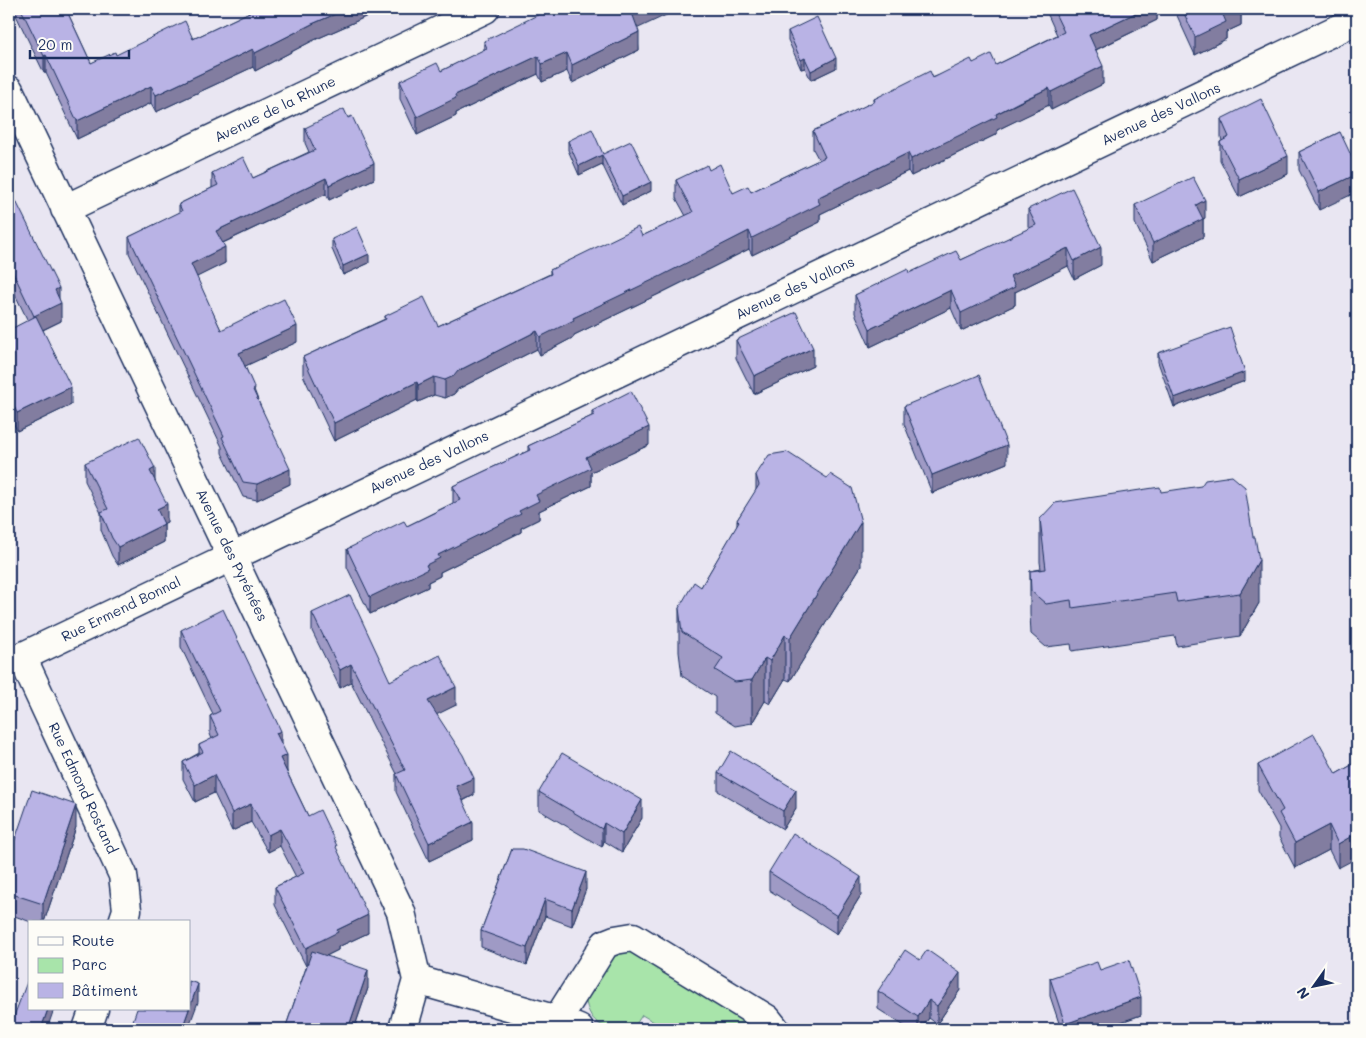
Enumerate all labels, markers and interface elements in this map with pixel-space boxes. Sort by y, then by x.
scale bar [30,28,129,60]
text: 20 m [38,34,72,54]
street label: Avenue de la Rhune [211,71,339,146]
street label: Avenue des Vallons [1098,78,1223,149]
street label: Avenue des Vallons [732,252,857,323]
street label: Avenue des Vallons [366,426,491,497]
street label: Avenue des Pyrénées [192,485,273,624]
street label: Rue Ermend Bonnal [58,571,184,646]
street label: Rue Edmond Rostand [45,719,122,857]
legend [28,920,190,1010]
text: Route [72,930,115,950]
text: Parc [72,954,107,974]
north arrow [1288,960,1338,1010]
text: Bâtiment [72,980,138,1000]
text: N [1292,984,1314,1003]

